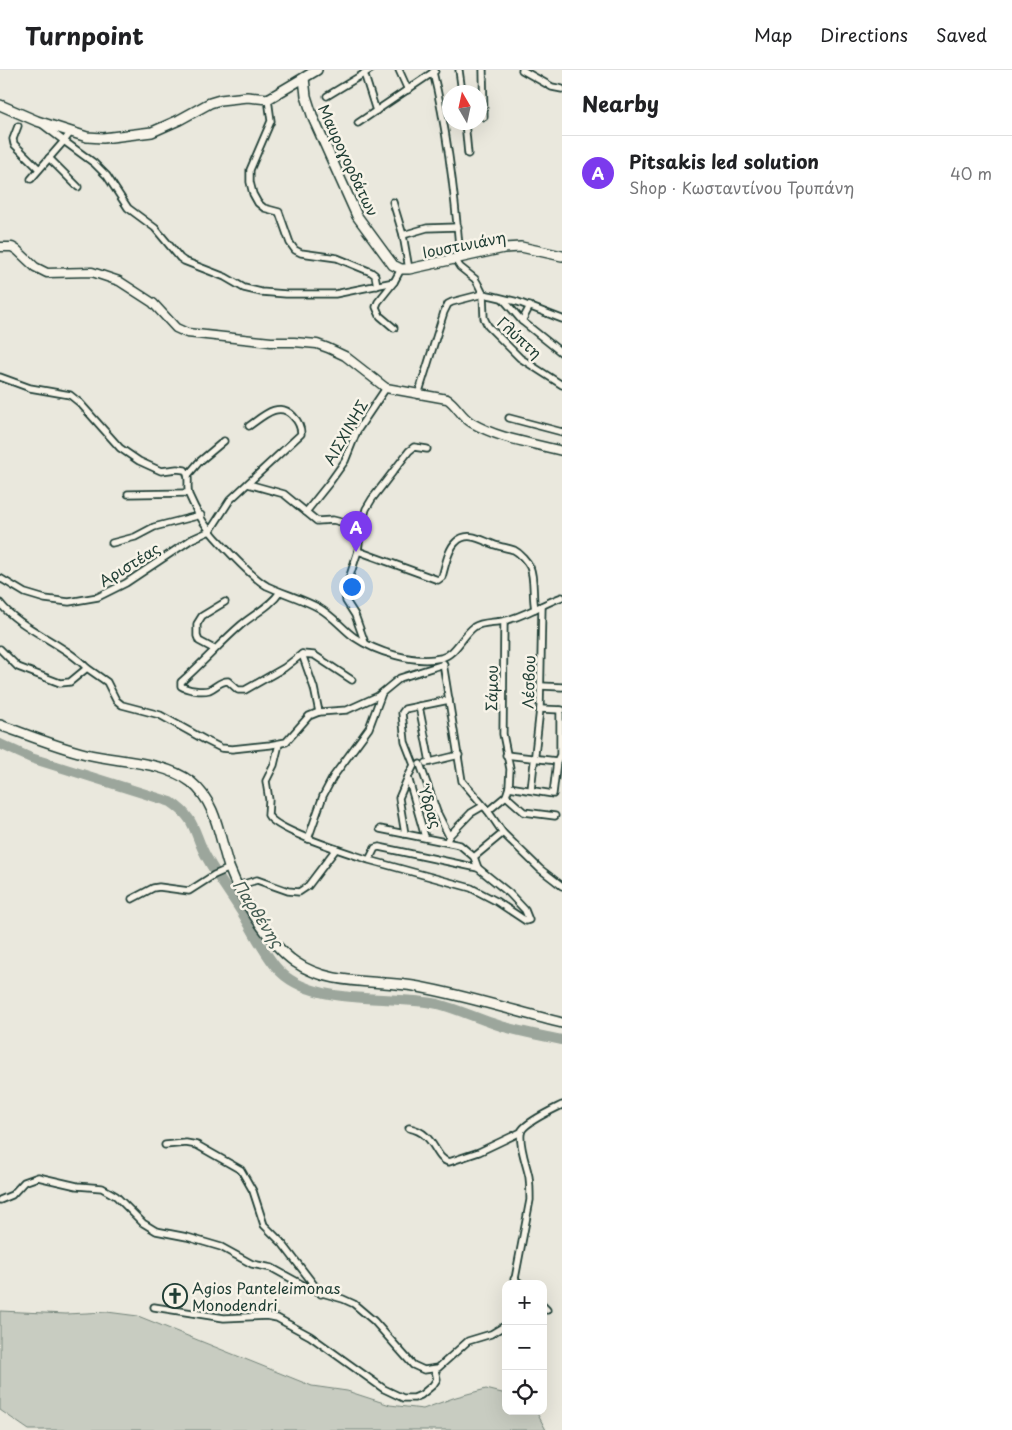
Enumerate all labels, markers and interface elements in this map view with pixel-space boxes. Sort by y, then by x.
text: Turnpoint [25,17,144,53]
text: Map [754,21,792,48]
text: Directions [820,21,908,48]
text: Saved [936,21,987,48]
north arrow [442,85,487,130]
text: Nearby [582,87,659,119]
street label: Μαυρογορδάτων [313,100,385,220]
text: Pitsakis led solution [629,147,819,175]
text: A [592,161,604,185]
text: 40 m [950,161,992,185]
text: Shop · Κωσταντίνου Τρυπάνη [629,175,854,199]
street label: Ιουστινιάνη [420,225,508,263]
street label: Γλύπτη [493,311,547,363]
street label: ΑΙΣΧΙΝΗΣ [317,395,373,469]
pin: A [340,511,372,552]
street label: Αριστέας [94,536,164,592]
your location [339,574,365,600]
street label: Λέσβου [516,655,540,709]
street label: Σάμου [479,665,503,711]
street label: Ύδρας [412,780,449,831]
water label: Παρθένης [228,874,291,953]
place label: Agios Panteleimonas Monodendri [192,1276,340,1316]
map controls [502,1280,547,1415]
button: + [502,1280,547,1325]
church icon: Agios Panteleimonas Monodendri [162,1283,188,1309]
button: − [502,1325,547,1370]
button: locate [502,1370,547,1415]

